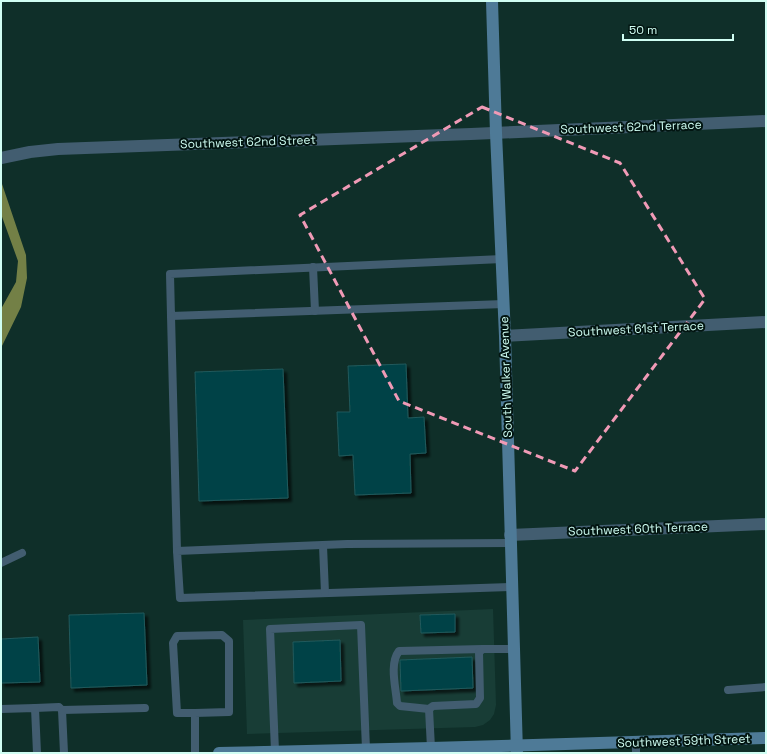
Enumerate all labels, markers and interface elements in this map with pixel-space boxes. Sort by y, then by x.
scale bar [623,16,733,42]
text: 50 m [629,22,657,38]
street label: Southwest 62nd Terrace [560,117,702,137]
street label: Southwest 62nd Street [180,132,316,152]
street label: South Walker Avenue [496,316,516,438]
street label: Southwest 61st Terrace [568,317,704,341]
street label: Southwest 60th Terrace [568,519,708,539]
street label: Southwest 59th Street [617,731,751,751]

